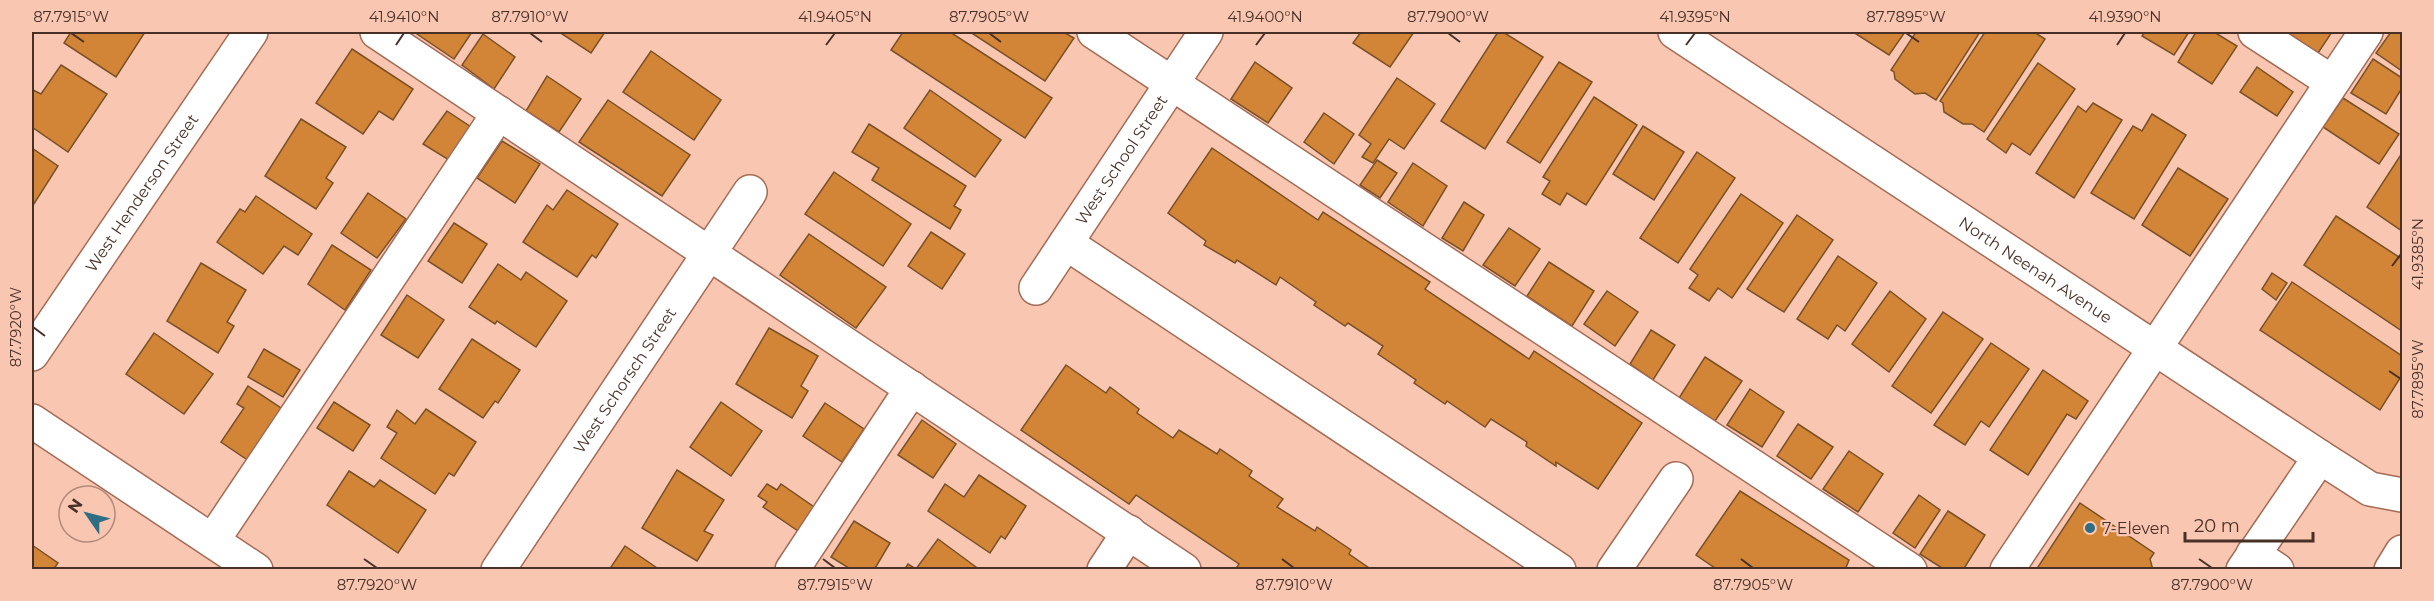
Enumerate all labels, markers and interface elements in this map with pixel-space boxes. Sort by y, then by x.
text: 87.7915°W [33,7,109,26]
text: 41.9410°N [369,7,439,26]
text: 87.7910°W [491,7,569,26]
text: 41.9405°N [798,7,872,26]
text: 87.7905°W [949,7,1029,26]
text: 41.9400°N [1227,7,1303,26]
text: 87.7900°W [1407,7,1489,26]
text: 41.9395°N [1659,7,1731,26]
text: 87.7895°W [1866,7,1946,26]
text: 41.9390°N [2088,7,2162,26]
street label: West School Street [1072,91,1172,228]
street label: West Henderson Street [82,110,203,276]
street label: North Neenah Avenue [1955,213,2116,327]
text: 41.9385°N [2408,218,2427,290]
text: 87.7920°W [6,286,25,367]
street label: West Schorsch Street [569,304,681,457]
text: 87.7895°W [2408,339,2427,419]
north arrow [57,484,117,544]
text: N [64,495,87,516]
scale bar [2185,505,2312,543]
text: 20 m [2194,515,2240,537]
place label: 7-Eleven [2102,519,2170,538]
marker: 7-Eleven [2083,521,2097,535]
text: 87.7920°W [337,575,418,594]
text: 87.7915°W [797,575,873,594]
text: 87.7910°W [1255,575,1333,594]
text: 87.7905°W [1713,575,1793,594]
text: 87.7900°W [2171,575,2253,594]

